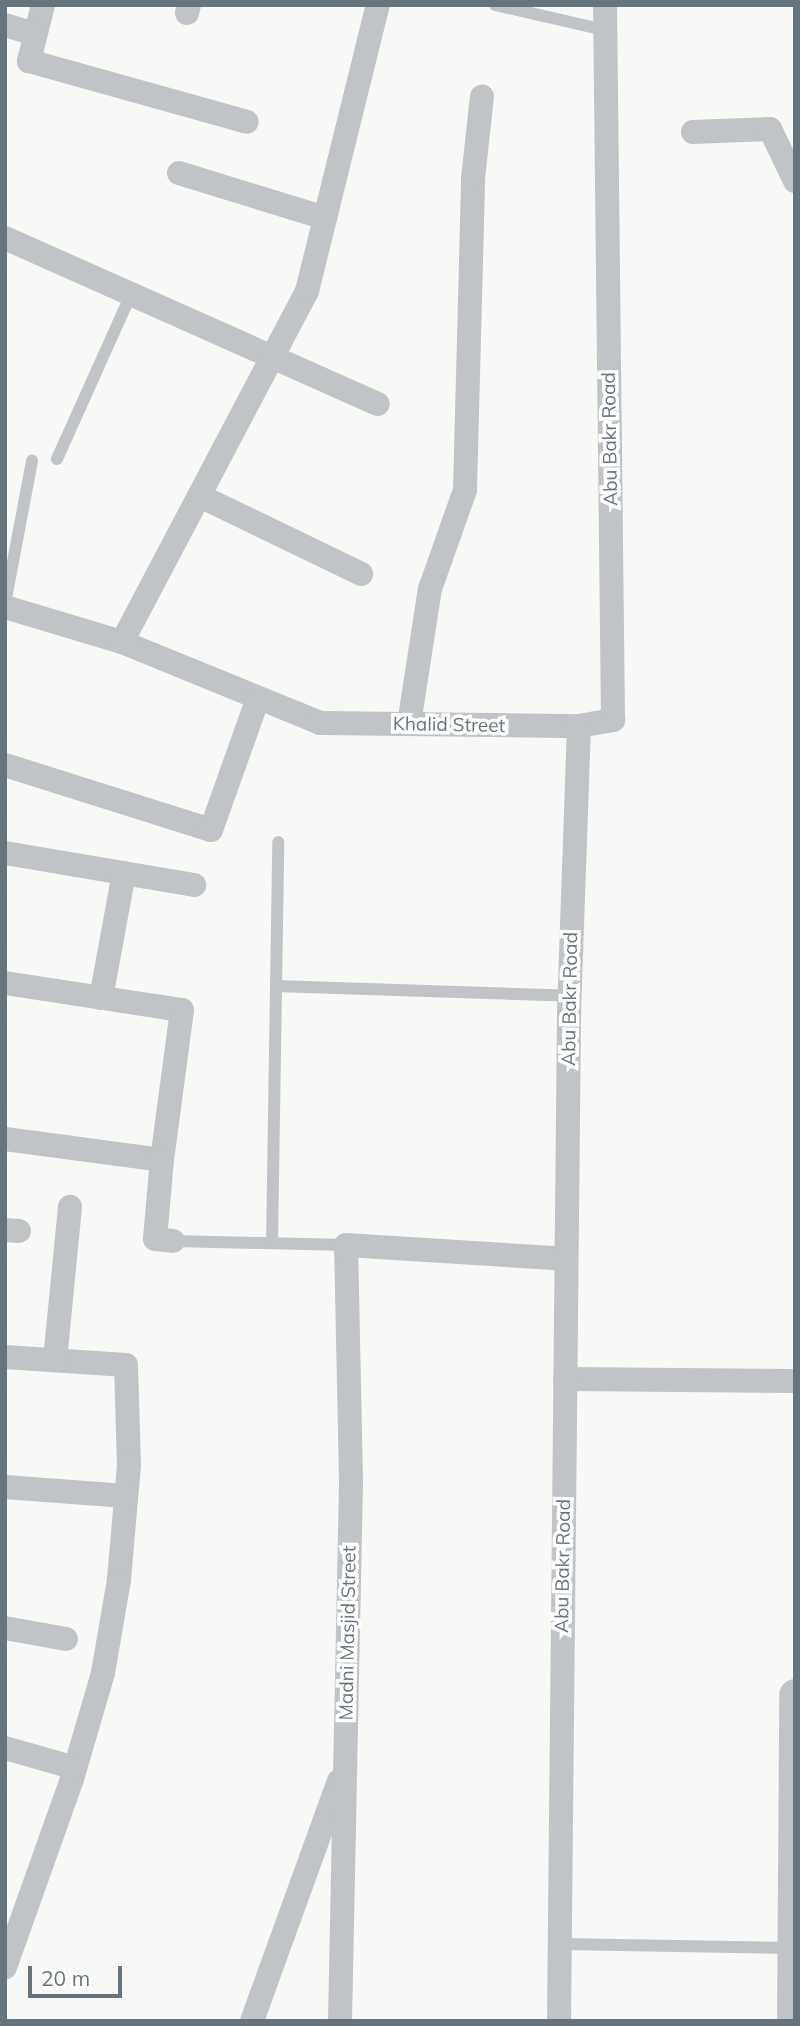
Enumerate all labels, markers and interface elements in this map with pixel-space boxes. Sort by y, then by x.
street label: Abu Bakr Road [597,372,623,506]
street label: Khalid Street [393,713,505,737]
street label: Abu Bakr Road [557,932,583,1066]
street label: Abu Bakr Road [550,1499,576,1633]
street label: Madni Masjid Street [335,1545,361,1721]
scale bar [32,1952,126,1996]
text: 20 m [41,1965,90,1991]

